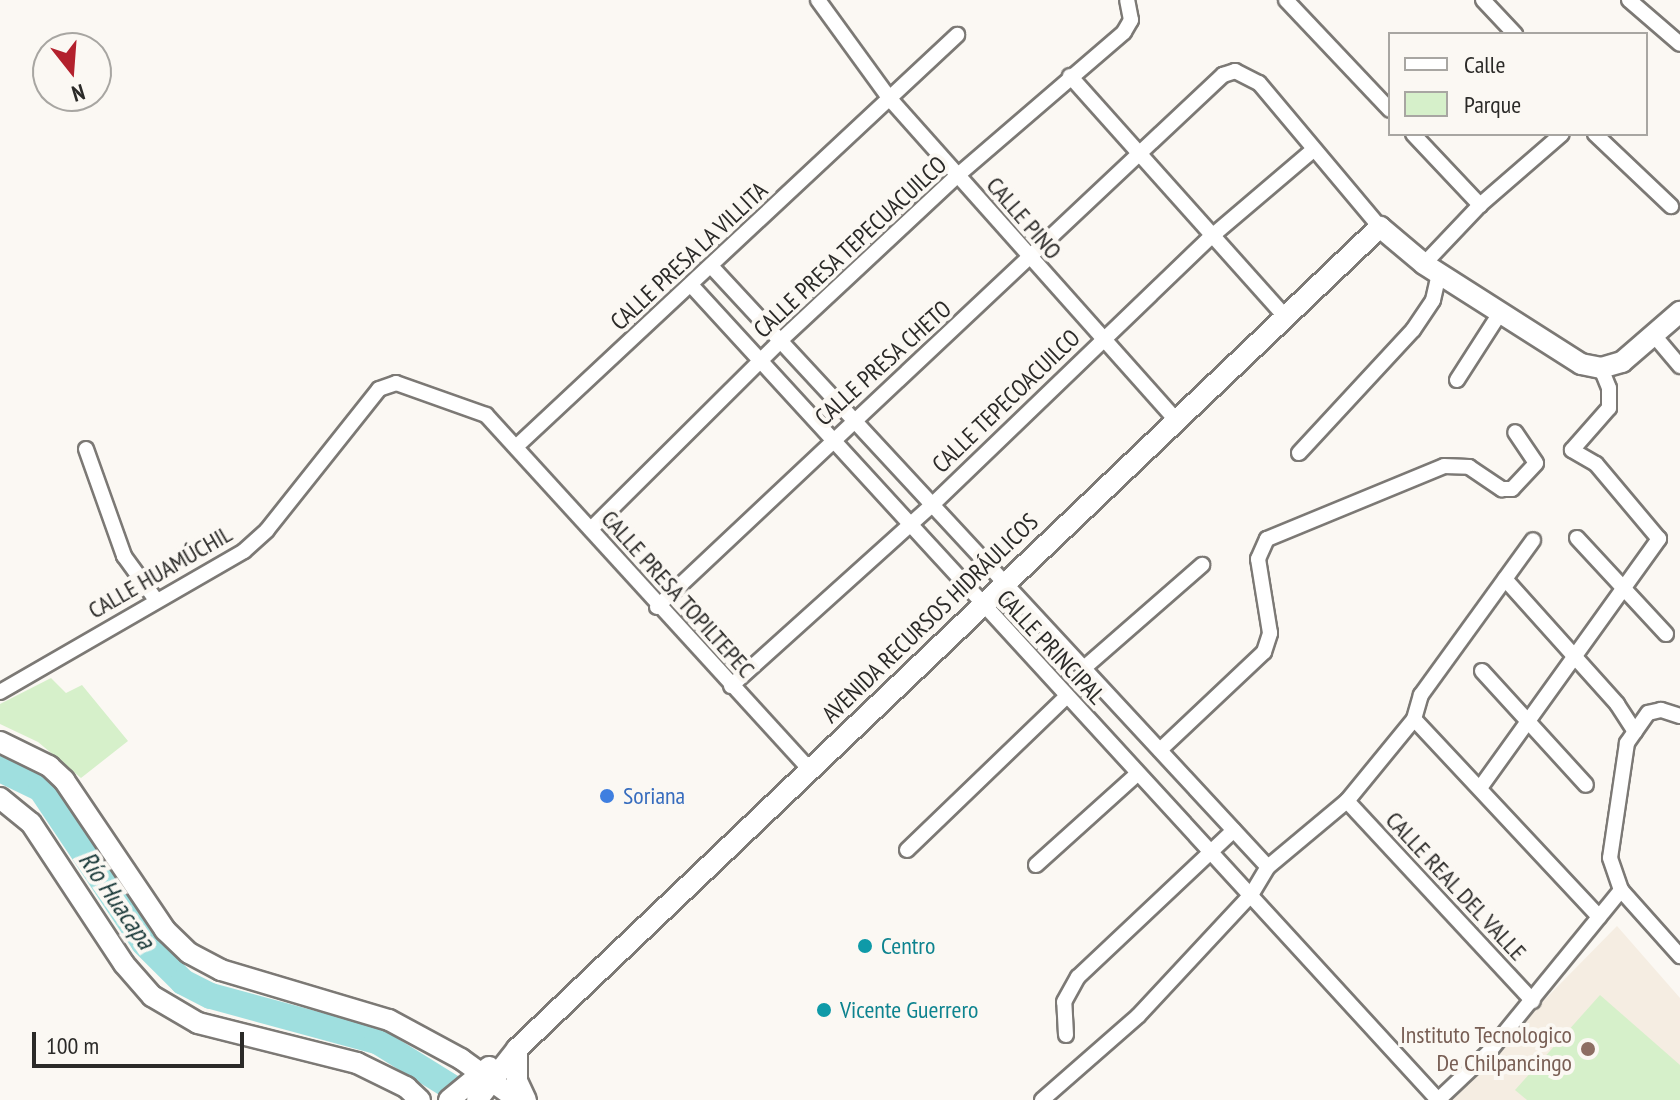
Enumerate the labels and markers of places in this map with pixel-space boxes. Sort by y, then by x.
place label: Soriana [623,782,685,810]
marker: Soriana [598,787,616,805]
place label: Centro [881,932,935,960]
marker: Centro [856,937,874,955]
place label: Vicente Guerrero [840,996,978,1024]
marker: Vicente Guerrero [815,1001,833,1019]
place label: Instituto Tecnologico De Chilpancingo [1400,1021,1572,1077]
marker: Instituto Tecnologico De Chilpancingo [1579,1040,1597,1058]

